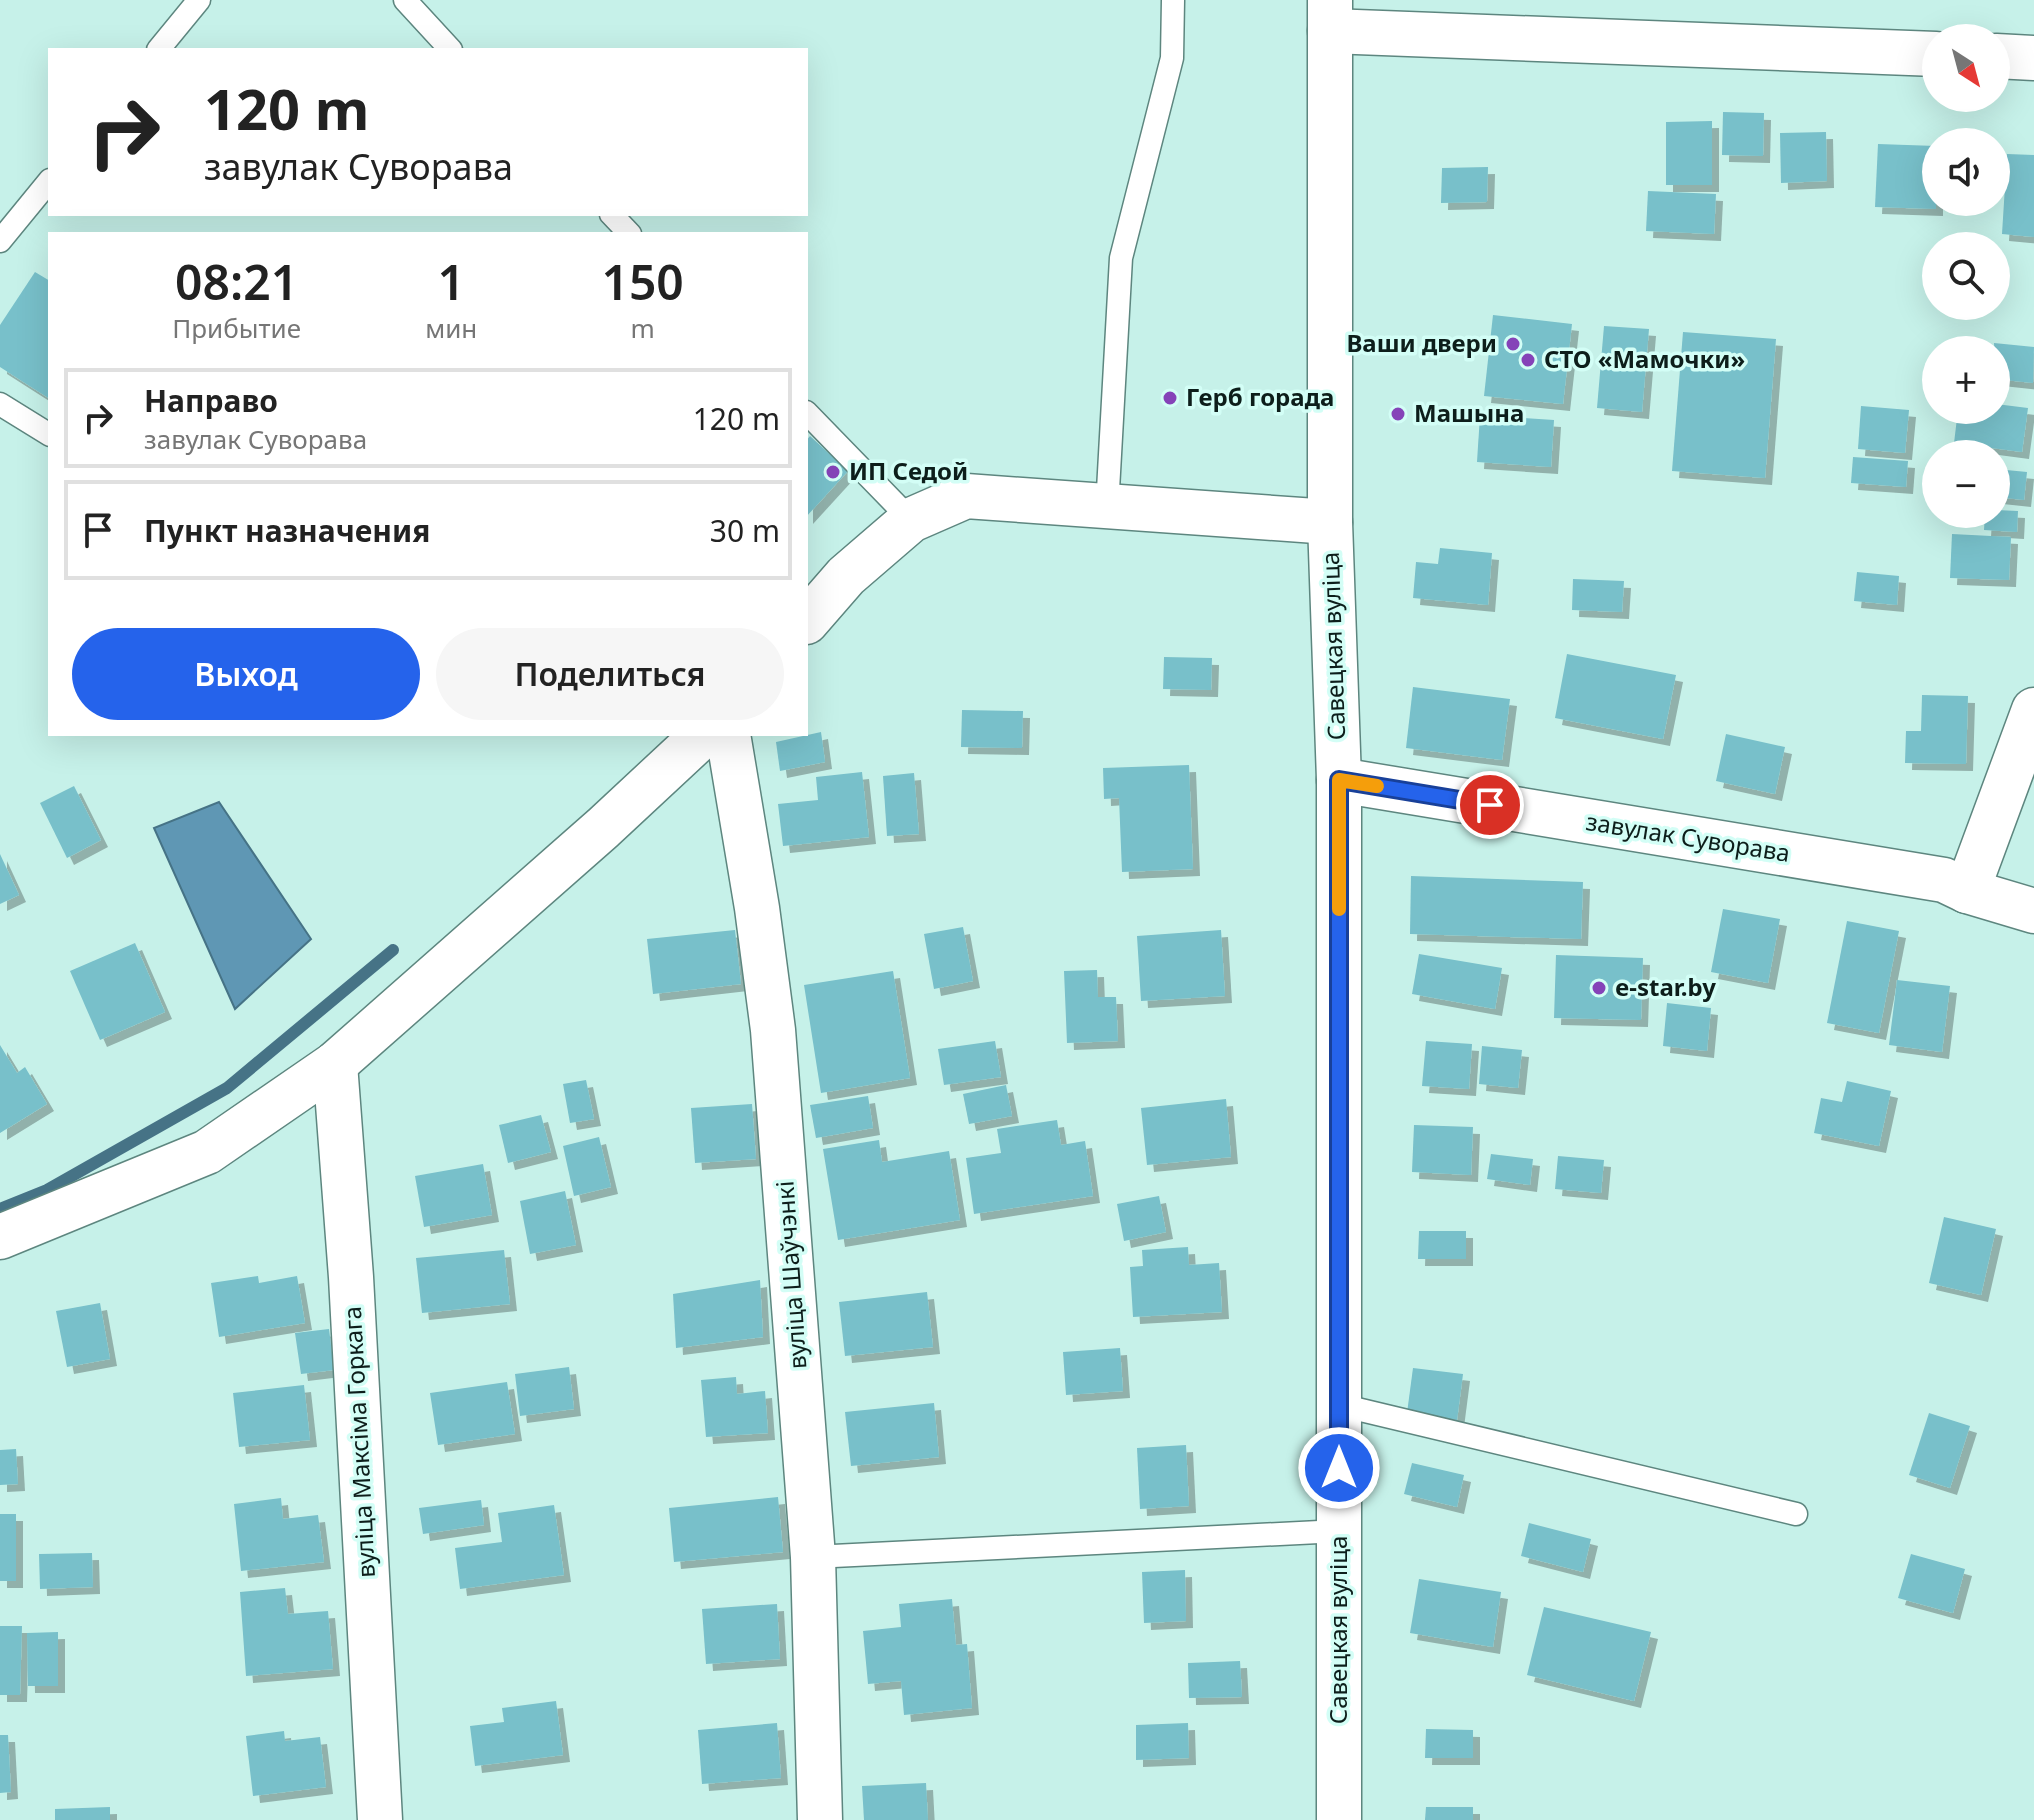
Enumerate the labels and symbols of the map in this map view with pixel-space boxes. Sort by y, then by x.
north arrow [1922,24,2010,112]
place label: Ваши двери [1346,326,1497,359]
marker: Ваши двери [1504,335,1522,353]
place label: СТО «Мамочки» [1544,342,1745,375]
marker: СТО «Мамочки» [1519,351,1537,369]
place label: Герб горада [1186,380,1334,413]
marker: Герб горада [1161,389,1179,407]
place label: Машына [1414,396,1524,429]
marker: Машына [1389,405,1407,423]
place label: ИП Седой [849,454,968,487]
marker: ИП Седой [824,463,842,481]
street label: Савецкая вуліца [1313,551,1352,741]
pin [1456,771,1524,839]
street label: завулак Суворава [1584,804,1793,869]
place label: e-star.by [1615,970,1716,1003]
marker: e-star.by [1590,979,1608,997]
street label: вуліца Шаўчэнкі [767,1180,814,1370]
street label: вуліца Максіма Горкага [335,1305,382,1579]
position arrow [1297,1426,1381,1510]
street label: Савецкая вуліца [1321,1536,1354,1724]

